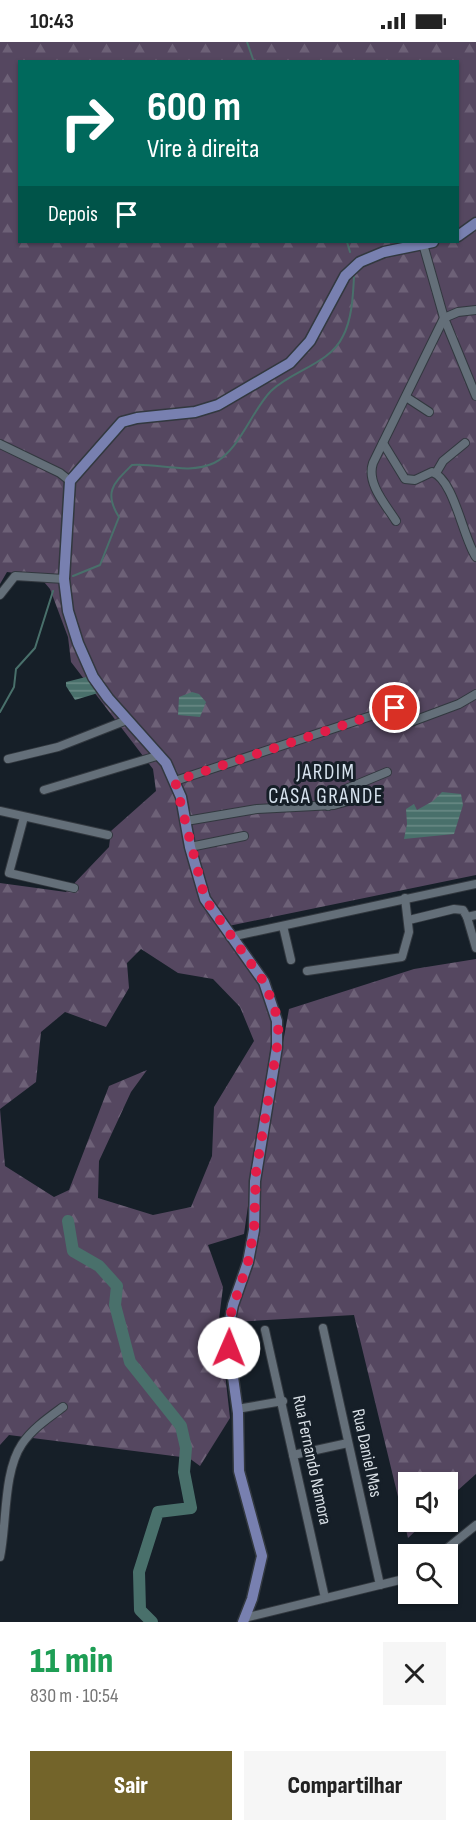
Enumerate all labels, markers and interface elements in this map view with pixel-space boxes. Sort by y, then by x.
text: 10:43 [30,8,74,35]
text: 600 m [147,82,241,133]
icon: right [48,84,126,162]
text: Vire à direita [147,133,259,165]
icon: arrive [110,198,143,231]
text: Depois [48,201,98,228]
pin [369,682,420,733]
icon: arrive [378,691,411,724]
district label: JARDIM CASA GRANDE [268,760,384,809]
position arrow [197,1316,261,1380]
street label: Rua Fernando Namora [288,1393,336,1527]
street label: Rua Daniel Mas [347,1407,387,1499]
map controls [398,1472,458,1604]
button: sound [398,1472,458,1532]
button: search [398,1544,458,1604]
text: 11 min [30,1640,113,1683]
button: close [383,1642,446,1705]
text: 830 m · 10:54 [30,1684,118,1708]
button: Sair [30,1751,232,1820]
button: Compartilhar [244,1751,446,1820]

